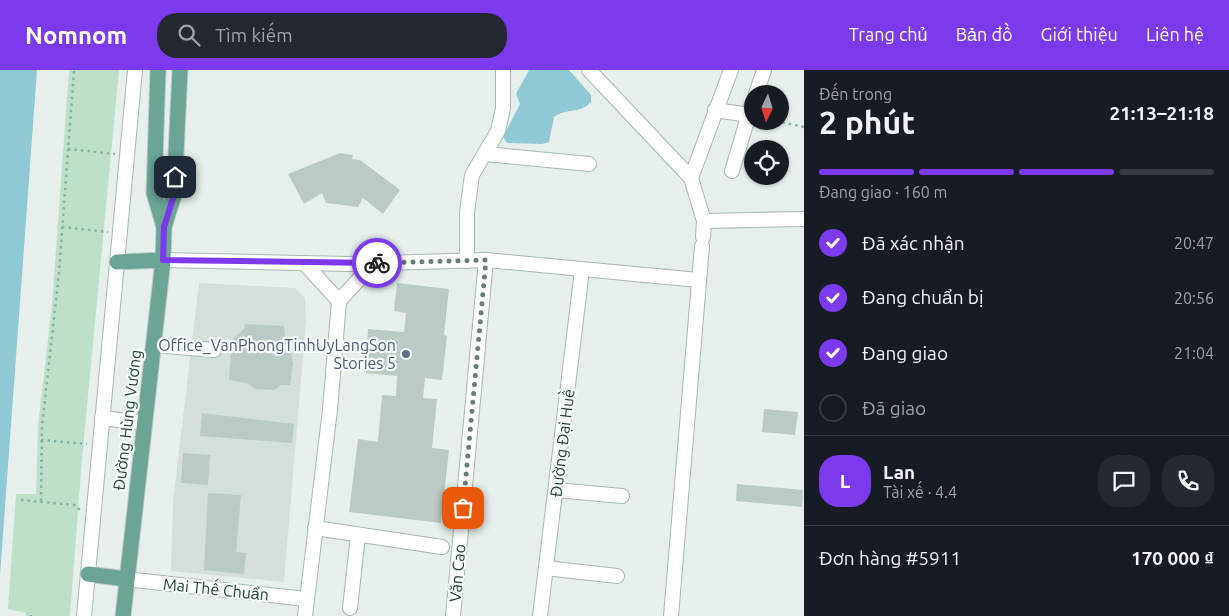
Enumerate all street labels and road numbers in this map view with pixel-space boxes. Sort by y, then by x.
street label: Đường Hùng Vương [109,349,145,491]
street label: Đường Đại Huề [544,388,578,498]
street label: Văn Cao [445,543,469,603]
street label: Mai Thế Chuẩn [162,572,270,604]

